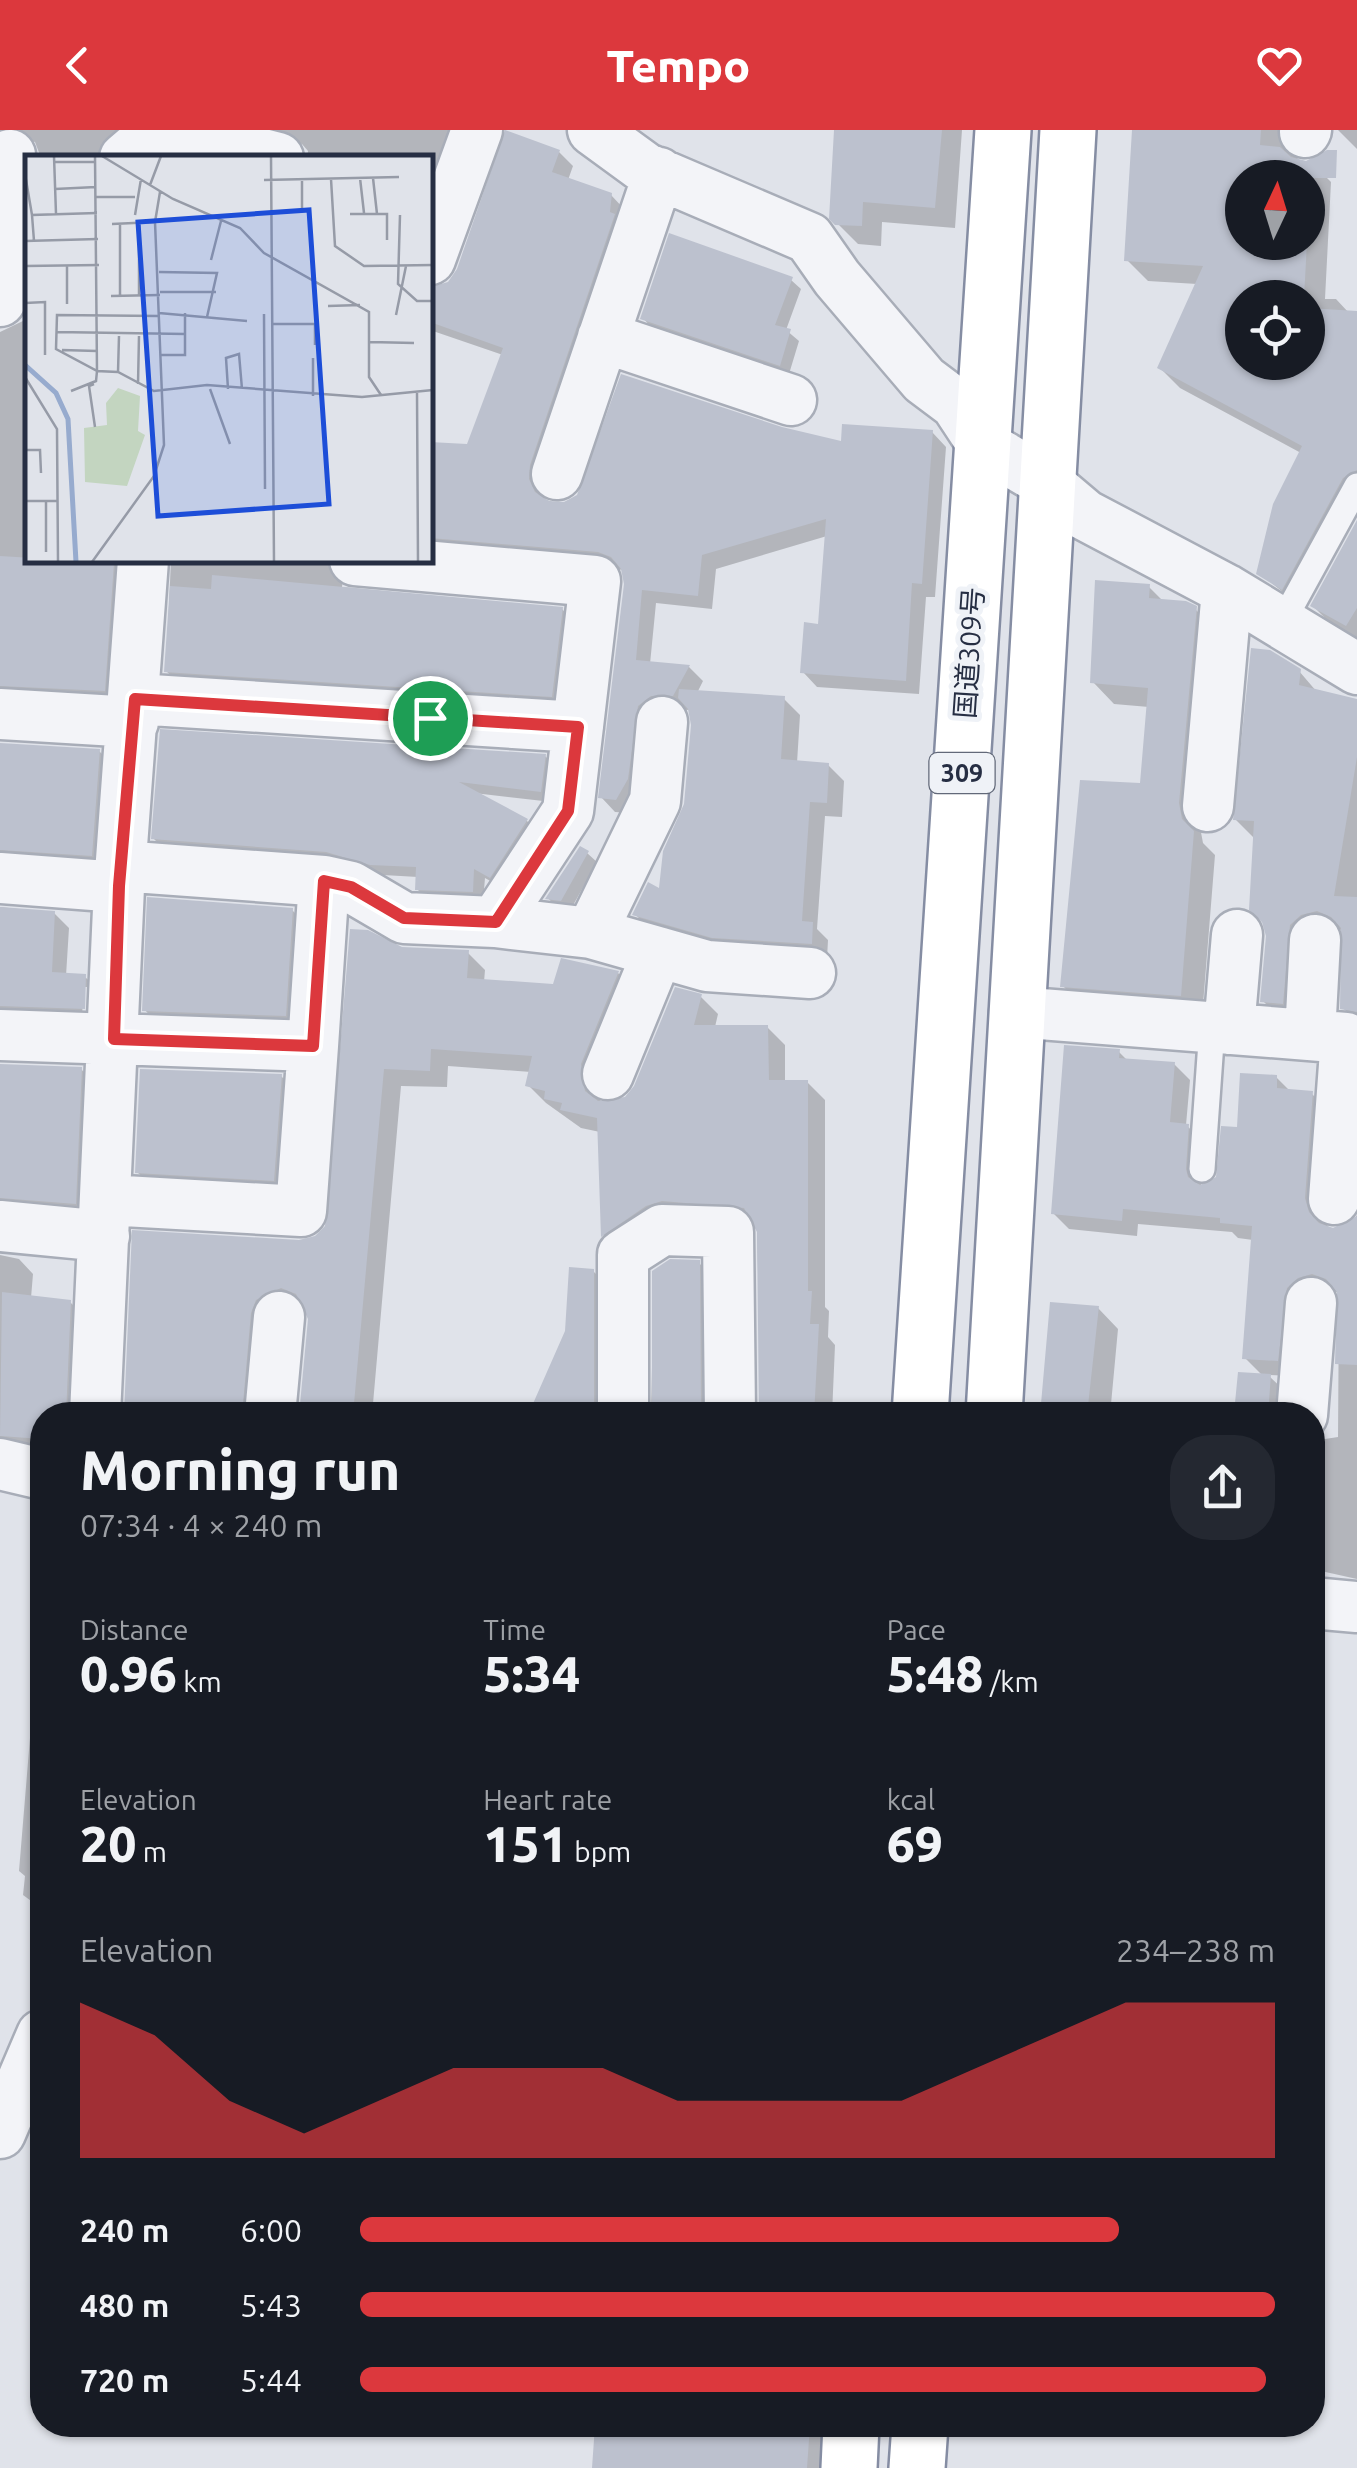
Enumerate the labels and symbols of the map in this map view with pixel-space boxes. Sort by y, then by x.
inset map [25,155,432,562]
north arrow [1225,160,1325,260]
street label: 国道309号 [948,586,989,720]
pin [388,676,473,761]
road number: 309 [930,753,994,793]

